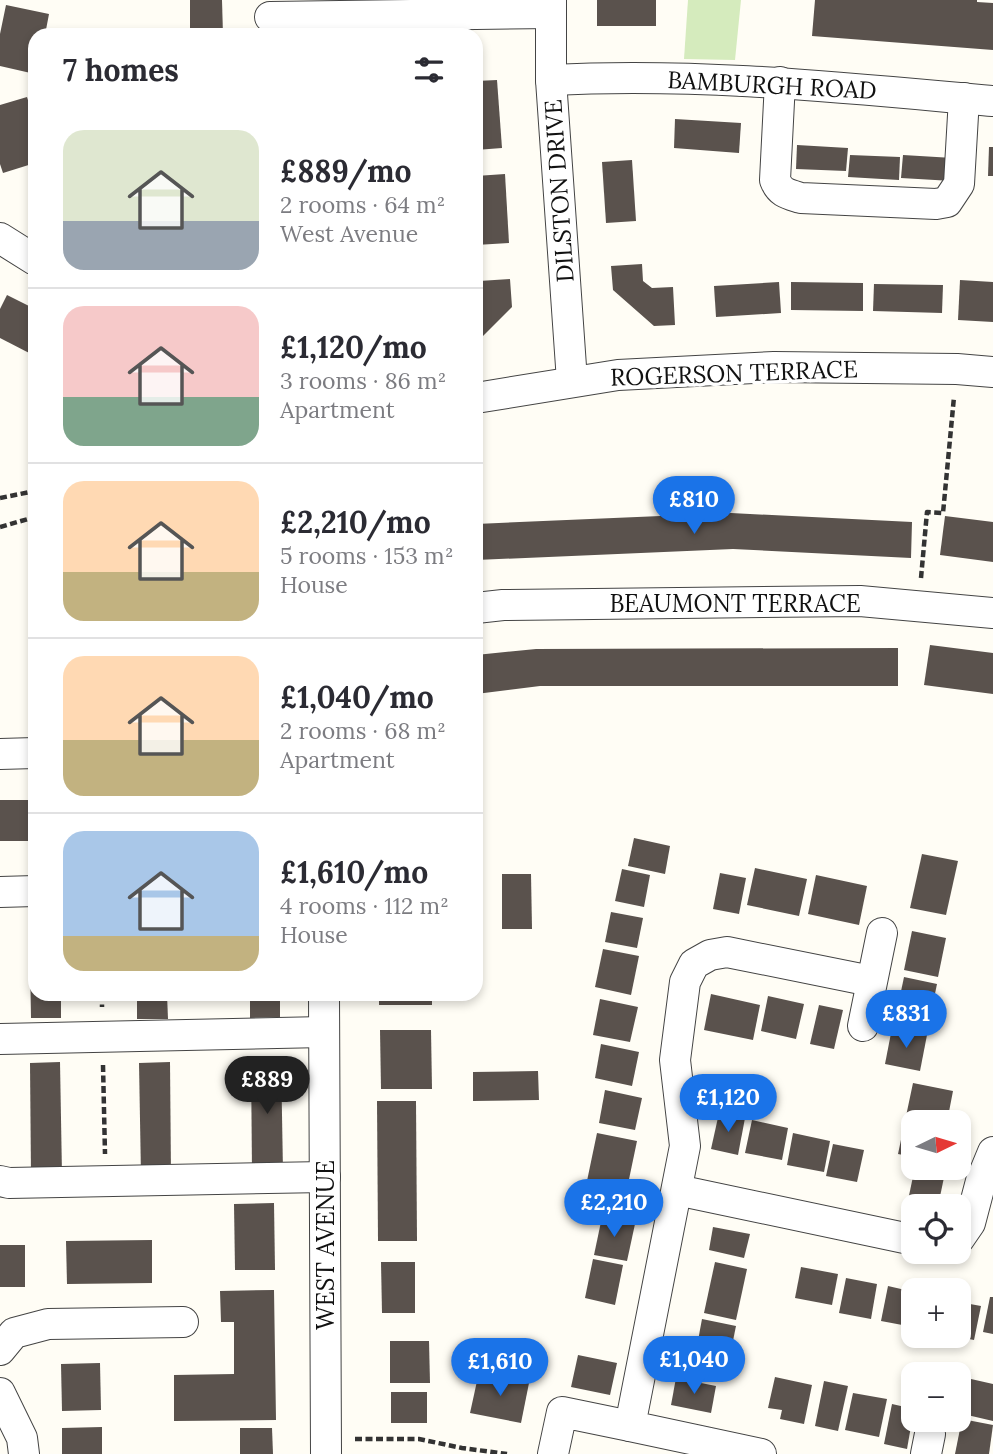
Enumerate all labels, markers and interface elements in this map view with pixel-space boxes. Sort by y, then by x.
text: 7 homes [63,51,179,89]
icon: filters [410,51,448,89]
street label: BAMBURGH ROAD [667,64,877,106]
street label: DILSTON DRIVE [537,98,581,284]
text: £889/mo [280,152,412,190]
icon: home [119,158,203,242]
text: 2 rooms · 64 m² [280,190,445,219]
text: West Avenue [280,219,418,248]
text: £1,120/mo [280,328,427,366]
icon: home [119,334,203,418]
street label: ROGERSON TERRACE [610,353,858,393]
text: 3 rooms · 86 m² [280,366,446,395]
text: Apartment [280,395,395,424]
pin: £810 [653,476,735,536]
text: £810 [669,484,719,513]
text: £2,210/mo [280,503,431,541]
icon: home [119,509,203,593]
text: 5 rooms · 153 m² [280,541,454,570]
text: House [280,570,348,599]
street label: BEAUMONT TERRACE [609,588,861,619]
text: £1,040/mo [280,678,434,716]
icon: home [119,684,203,768]
text: 2 rooms · 68 m² [280,716,446,745]
text: Apartment [280,745,395,774]
text: £1,610/mo [280,853,428,891]
icon: home [119,859,203,943]
text: 4 rooms · 112 m² [280,891,449,920]
text: House [280,920,348,949]
pin: £831 [865,990,947,1050]
text: £831 [882,998,930,1027]
pin: £889 [226,1056,308,1116]
text: £889 [241,1064,293,1093]
pin: £1,120 [671,1074,785,1134]
text: £1,120 [696,1082,760,1111]
north arrow [901,1110,971,1180]
map controls [901,1110,971,1432]
street label: WEST AVENUE [310,1160,341,1330]
pin: £2,210 [557,1180,671,1239]
text: £2,210 [580,1187,648,1216]
button: locate [901,1194,971,1264]
button: + [901,1278,971,1348]
pin: £1,040 [637,1336,751,1396]
pin: £1,610 [443,1338,557,1398]
text: £1,040 [659,1344,729,1373]
text: £1,610 [467,1346,533,1375]
button: − [901,1362,971,1432]

